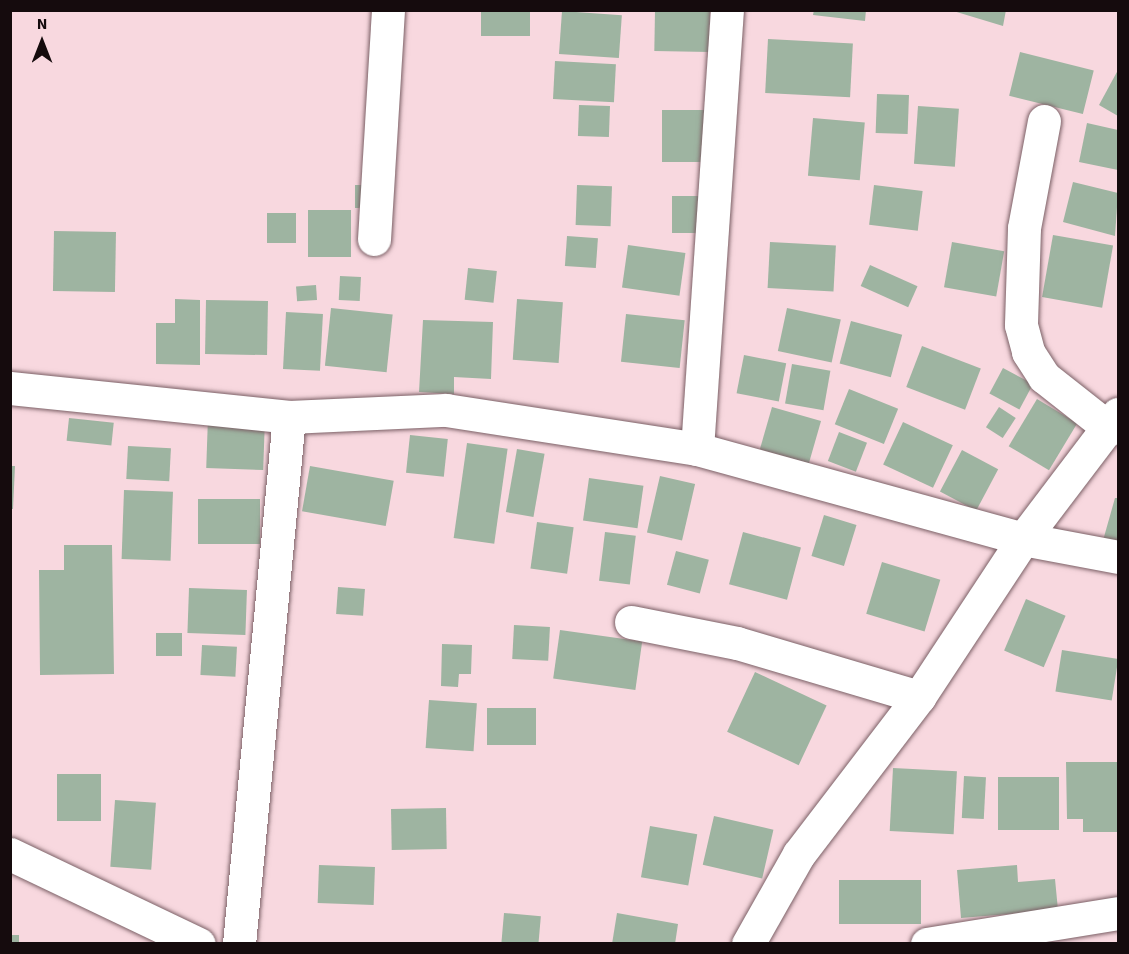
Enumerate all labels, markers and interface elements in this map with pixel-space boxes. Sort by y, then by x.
north arrow [12,12,72,72]
text: N [37,13,47,35]

